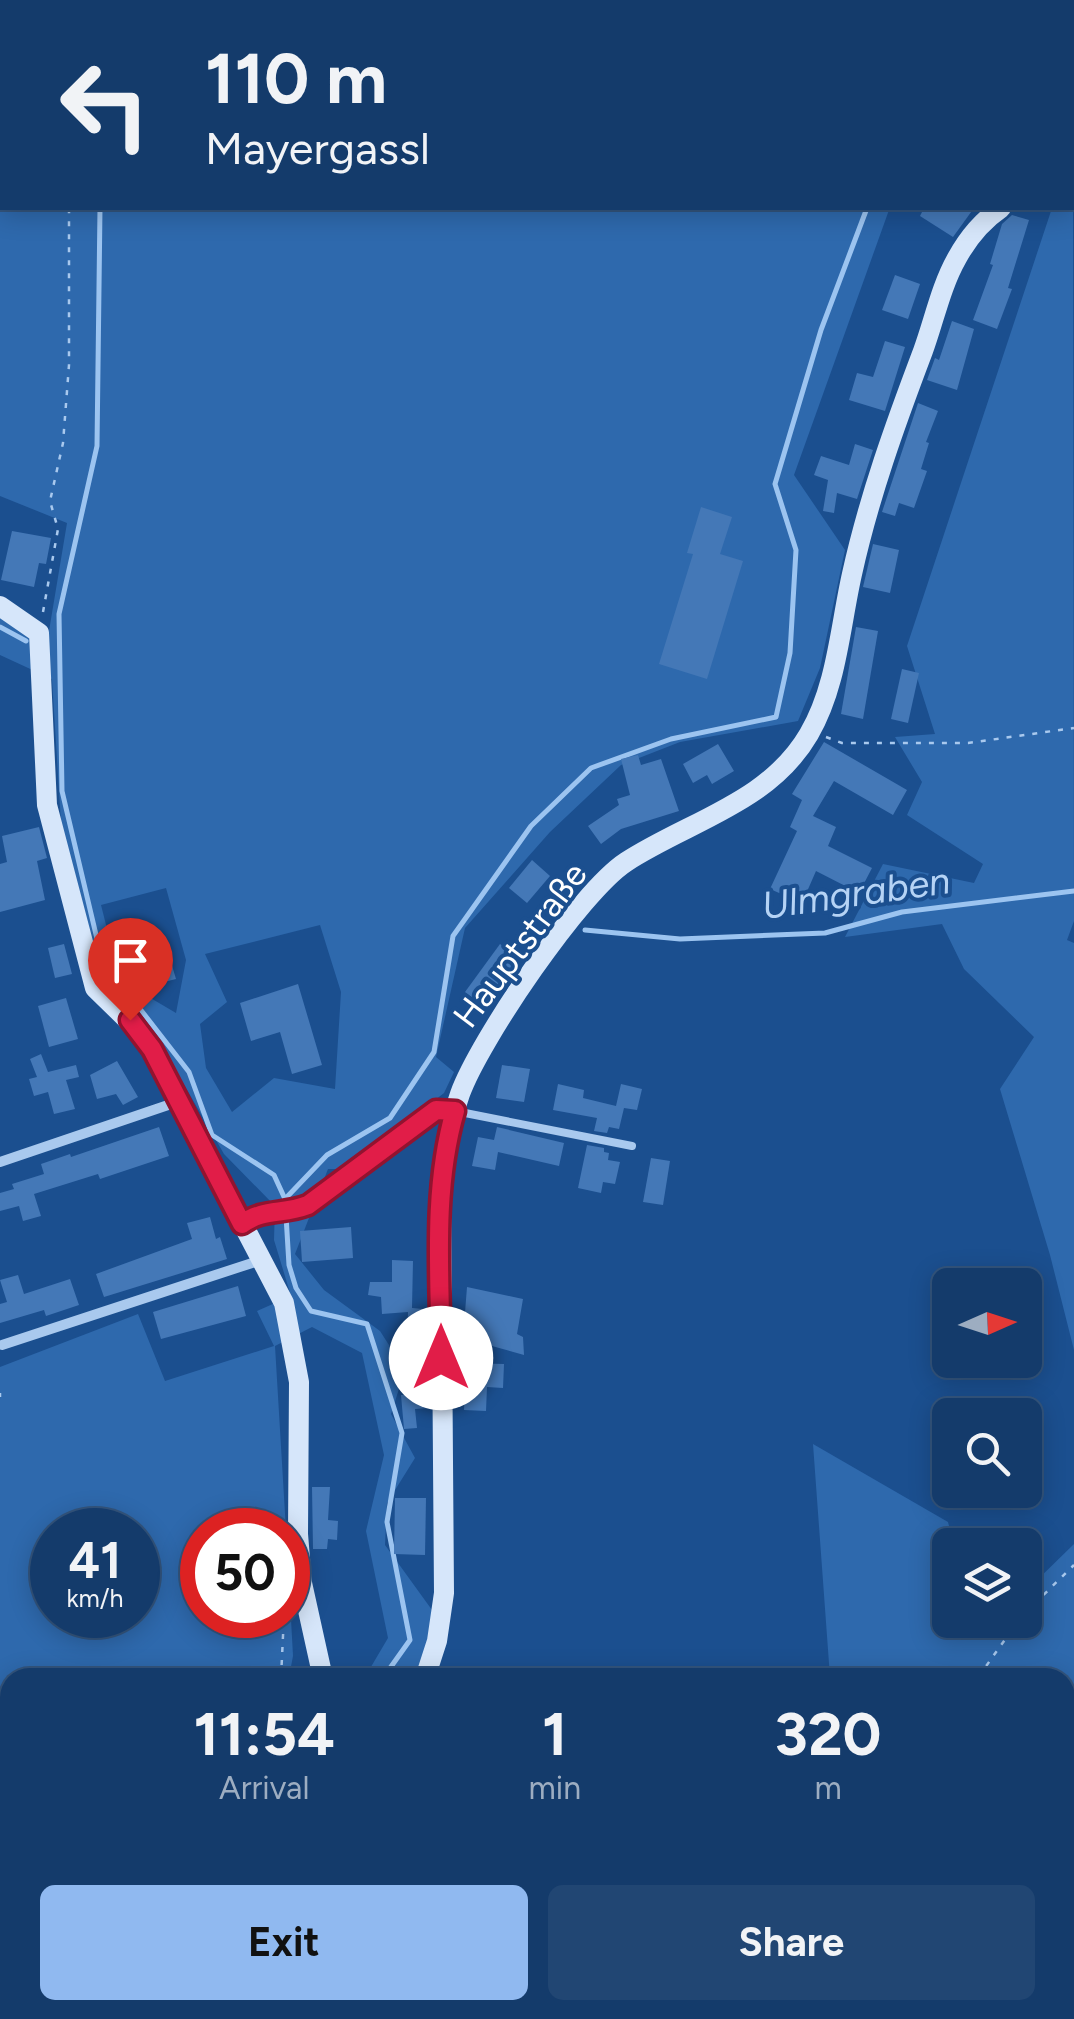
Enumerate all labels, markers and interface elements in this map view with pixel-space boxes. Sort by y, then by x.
text: 110 m [205,36,387,121]
icon: left [40,40,170,170]
text: Mayergassl [205,121,430,175]
street label: Hauptstraße [444,854,596,1036]
water label: Ulmgraben [759,857,953,929]
pin [88,918,173,1021]
icon: arrive [103,933,158,988]
north arrow [932,1268,1042,1378]
map controls [932,1268,1042,1638]
position arrow [389,1306,493,1410]
button: search [932,1398,1042,1508]
speed limit sign: 50 [180,1508,310,1638]
button: layers [932,1528,1042,1638]
text: 41 [69,1530,121,1591]
text: km/h [66,1583,124,1613]
text: 11:54 [193,1698,335,1770]
text: 1 [542,1698,567,1770]
text: 320 [775,1698,882,1770]
text: Arrival [219,1769,309,1807]
text: min [529,1769,581,1807]
text: m [814,1769,842,1807]
button: Exit [40,1885,528,2000]
button: Share [548,1885,1035,2000]

